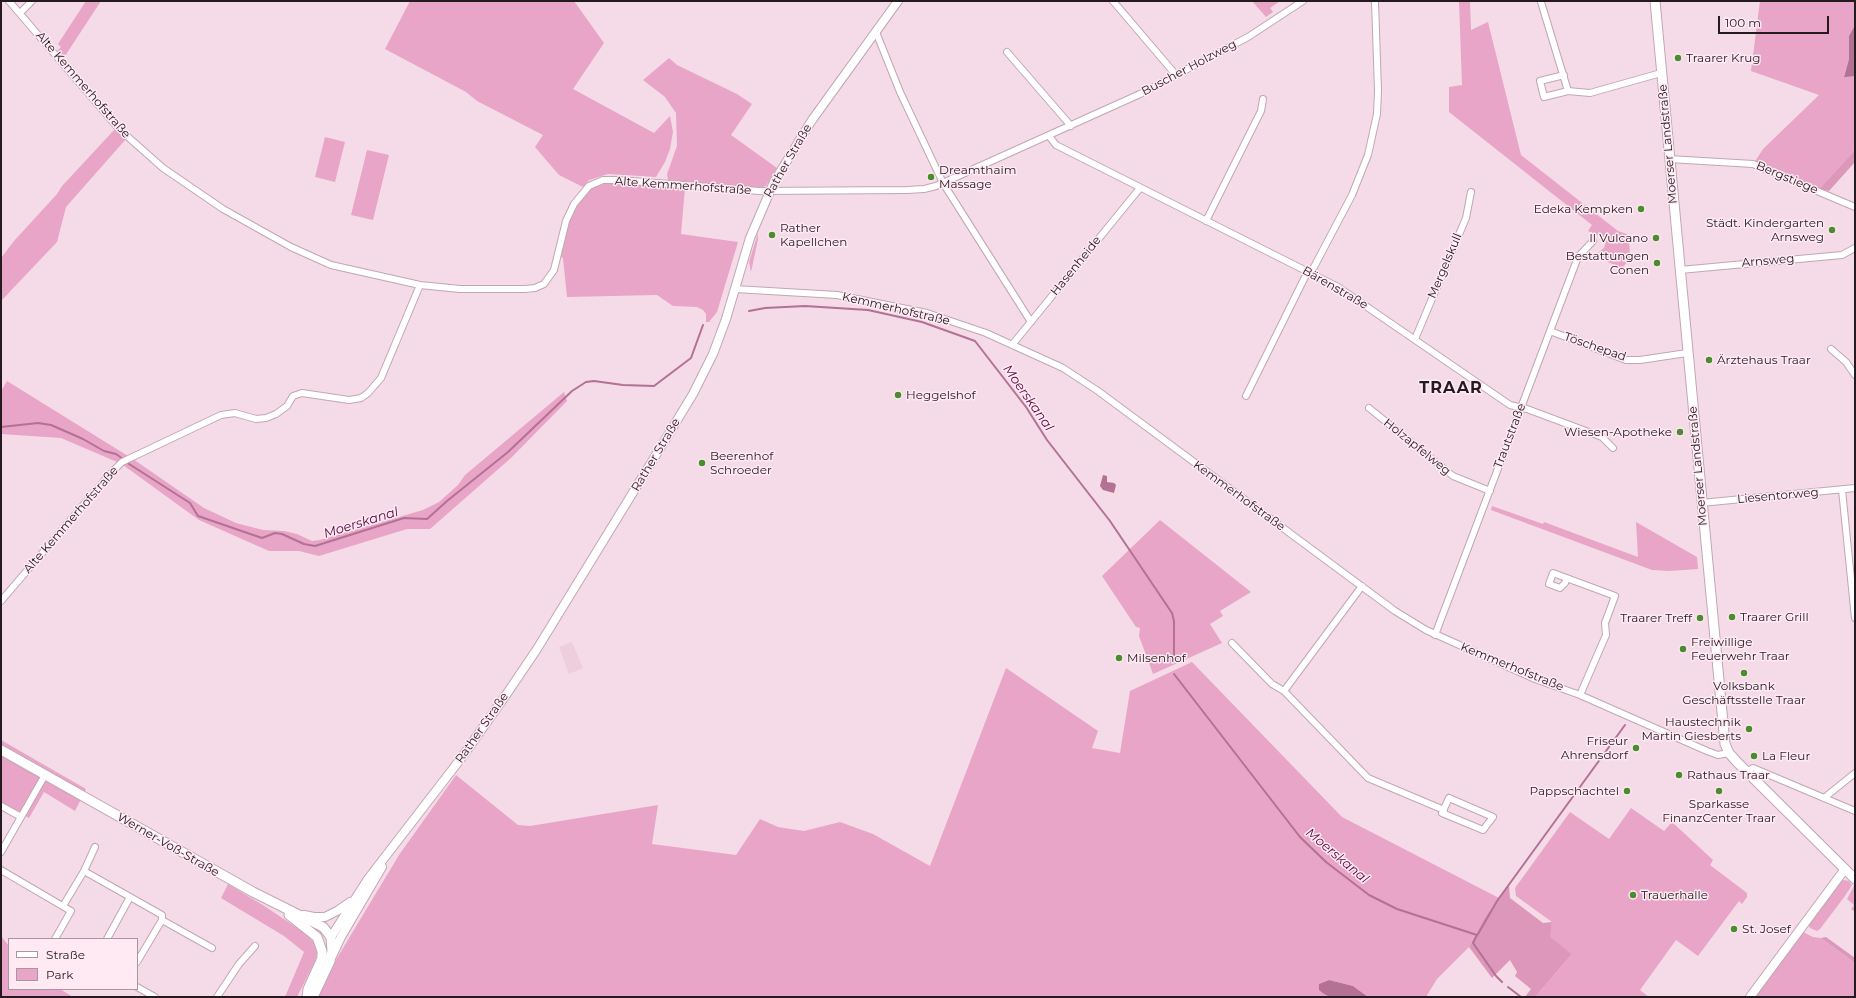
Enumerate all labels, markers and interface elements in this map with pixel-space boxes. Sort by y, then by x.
scale bar [1720,8,1831,34]
text: 100 m [1725,15,1761,30]
street label: Alte Kemmerhofstraße [33,29,133,141]
street label: Buscher Holzweg [1139,37,1239,99]
place label: Traarer Krug [1686,51,1761,65]
marker: Traarer Krug [1673,53,1683,63]
street label: Moerser Landstraße [1656,84,1680,204]
street label: Rather Straße [761,122,815,200]
street label: Bergstiege [1754,159,1820,197]
place label: Dreamthaim Massage [939,163,1016,191]
marker: Dreamthaim Massage [926,172,936,182]
street label: Alte Kemmerhofstraße [614,174,752,198]
place label: Edeka Kempken [1534,202,1633,216]
marker: Edeka Kempken [1636,204,1646,214]
place label: Städt. Kindergarten Arnsweg [1706,216,1824,244]
place label: Rather Kapellchen [780,221,847,249]
marker: Städt. Kindergarten Arnsweg [1827,225,1837,235]
marker: Rather Kapellchen [767,230,777,240]
street label: Mergelskull [1425,231,1465,301]
place label: Il Vulcano [1589,231,1648,245]
street label: Hasenheide [1048,233,1104,299]
marker: Il Vulcano [1651,233,1661,243]
place label: Bestattungen Conen [1566,249,1649,277]
street label: Arnsweg [1741,252,1795,270]
marker: Bestattungen Conen [1652,258,1662,268]
street label: Bärenstraße [1300,263,1370,313]
street label: Kemmerhofstraße [841,290,951,328]
street label: Töschepad [1562,330,1628,364]
place label: Ärztehaus Traar [1717,353,1811,367]
marker: Ärztehaus Traar [1704,355,1714,365]
water label: Moerskanal [999,362,1057,434]
district label: TRAAR [1419,378,1483,398]
place label: Heggelshof [906,388,975,402]
marker: Heggelshof [893,390,903,400]
street label: Trautstraße [1491,401,1529,471]
street label: Moerser Landstraße [1686,406,1710,526]
street label: Rather Straße [629,416,683,494]
street label: Holzapfelweg [1381,416,1453,478]
place label: Wiesen-Apotheke [1564,425,1672,439]
marker: Wiesen-Apotheke [1675,427,1685,437]
place label: Beerenhof Schroeder [710,449,773,477]
marker: Beerenhof Schroeder [697,458,707,468]
street label: Kemmerhofstraße [1190,458,1288,534]
street label: Alte Kemmerhofstraße [21,464,121,576]
street label: Liesentorweg [1737,485,1819,507]
water label: Moerskanal [322,504,400,542]
place label: Traarer Grill [1740,610,1809,624]
place label: Traarer Treff [1620,611,1692,625]
marker: Traarer Grill [1727,612,1737,622]
marker: Traarer Treff [1695,613,1705,623]
place label: Freiwillige Feuerwehr Traar [1691,635,1790,663]
street label: Kemmerhofstraße [1458,640,1566,694]
marker: Freiwillige Feuerwehr Traar [1678,644,1688,654]
place label: Milsenhof [1127,651,1186,665]
marker: Milsenhof [1114,653,1124,663]
marker: Volksbank Geschäftsstelle Traar [1739,668,1749,678]
place label: Volksbank Geschäftsstelle Traar [1682,679,1806,707]
street label: Rather Straße [452,690,512,766]
place label: Haustechnik Martin Giesberts [1641,715,1741,743]
marker: Haustechnik Martin Giesberts [1744,724,1754,734]
place label: Friseur Ahrensdorf [1561,734,1628,762]
marker: Friseur Ahrensdorf [1631,743,1641,753]
place label: La Fleur [1762,749,1810,763]
marker: La Fleur [1749,751,1759,761]
place label: Rathaus Traar [1687,768,1770,782]
marker: Rathaus Traar [1674,770,1684,780]
place label: Pappschachtel [1530,784,1619,798]
marker: Pappschachtel [1622,786,1632,796]
marker: Sparkasse FinanzCenter Traar [1714,786,1724,796]
place label: Sparkasse FinanzCenter Traar [1662,797,1776,825]
street label: Werner-Voß-Straße [114,810,222,880]
water label: Moerskanal [1302,825,1372,887]
place label: Trauerhalle [1641,888,1708,902]
marker: Trauerhalle [1628,890,1638,900]
place label: St. Josef [1742,922,1791,936]
marker: St. Josef [1729,924,1739,934]
legend [8,938,138,990]
text: Straße [46,947,85,962]
text: Park [46,967,73,982]

